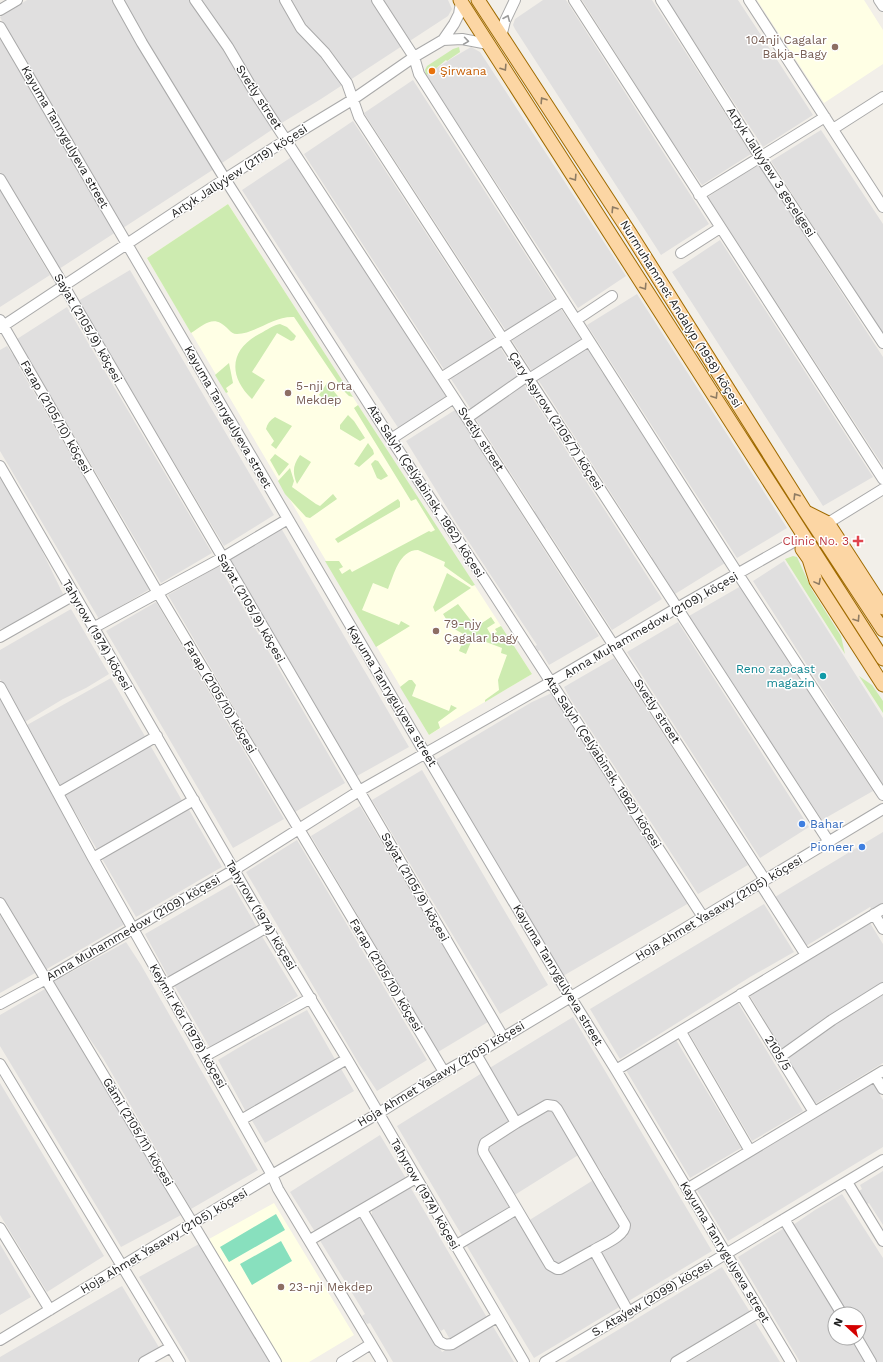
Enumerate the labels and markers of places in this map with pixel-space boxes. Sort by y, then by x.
place label: 104nji Cagalar Bakja-Bagy [746,33,828,61]
marker: 104nji Cagalar Bakja-Bagy [830,42,840,52]
place label: Şirwana [440,64,487,78]
marker: Şirwana [427,66,437,76]
place label: 5-nji Orta Mekdep [296,379,352,407]
marker: 5-nji Orta Mekdep [283,388,293,398]
place label: Clinic No. 3 [783,534,849,548]
marker: Clinic No. 3 [852,535,864,547]
place label: 79-njy Çagalar bagy [444,617,519,645]
marker: 79-njy Çagalar bagy [431,626,441,636]
place label: Reno zapcast magazin [736,662,815,690]
marker: Reno zapcast magazin [818,671,828,681]
place label: Bahar [810,817,844,831]
marker: Bahar [797,819,807,829]
place label: Pioneer [810,840,854,854]
marker: Pioneer [857,842,867,852]
place label: 23-nji Mekdep [289,1280,373,1294]
marker: 23-nji Mekdep [276,1282,286,1292]

